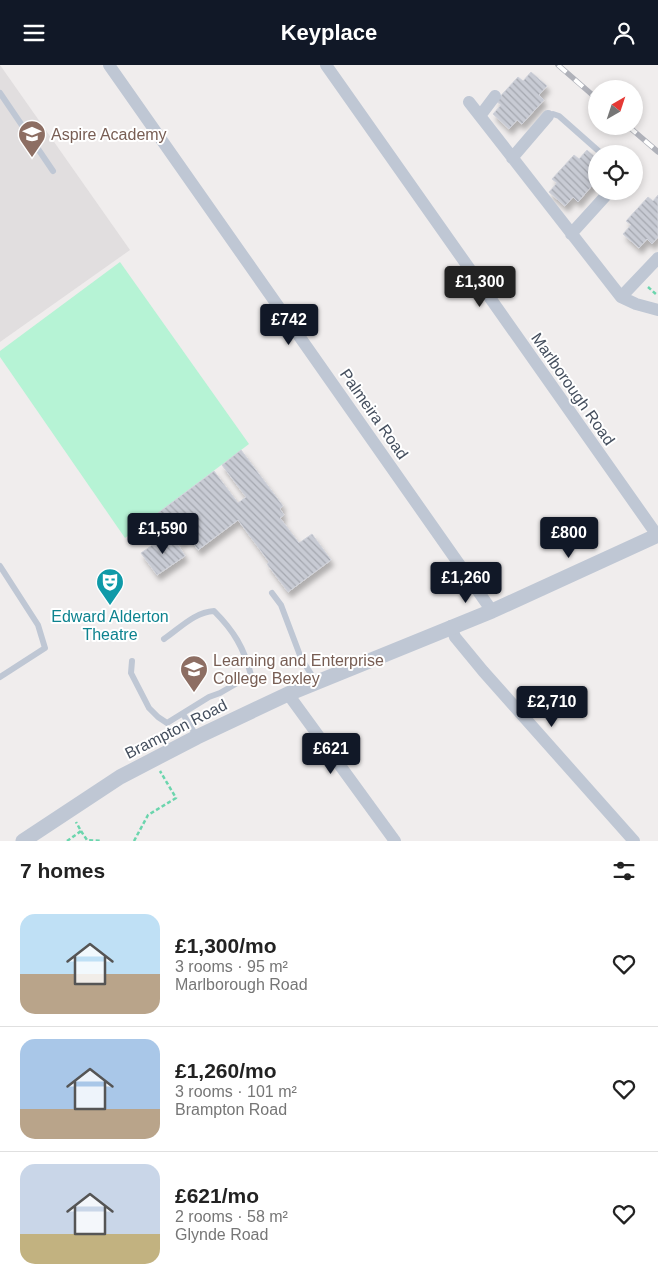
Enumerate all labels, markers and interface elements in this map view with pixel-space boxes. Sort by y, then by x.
icon: menu [20,19,48,47]
icon: person [610,19,638,47]
text: Keyplace [281,20,377,45]
north arrow [588,80,642,135]
map controls [588,80,643,200]
school or university icon: Aspire Academy [17,119,47,158]
place label: Aspire Academy [51,126,167,143]
button: locate [588,145,643,200]
pin: £1,300 [439,265,521,308]
text: £1,300 [456,273,504,290]
pin: £742 [259,303,319,346]
text: £742 [271,311,307,328]
street label: Marlborough Road [528,330,618,448]
street label: Palmeira Road [337,366,411,462]
pin: £1,590 [122,513,204,555]
pin: £800 [539,517,599,559]
text: £1,590 [139,520,187,537]
text: £800 [551,524,587,541]
pin: £1,260 [425,561,507,604]
theatre icon: Edward Alderton Theatre [95,567,125,606]
text: £1,260 [442,569,490,586]
place label: Edward Alderton Theatre [51,608,169,643]
place label: Learning and Enterprise College Bexley [213,652,384,687]
school or university icon: Learning and Enterprise College Bexley [179,654,209,693]
pin: £2,710 [511,685,593,728]
text: £2,710 [528,693,576,710]
street label: Brampton Road [122,696,230,762]
pin: £621 [301,733,361,775]
text: £621 [313,740,349,757]
icon: filters [610,857,638,885]
text: 7 homes [20,859,105,882]
icon: home [60,934,120,994]
text: £1,300/mo [175,934,277,957]
icon: heart [610,950,638,978]
text: 3 rooms · 95 m² [175,958,288,975]
text: Marlborough Road [175,976,308,993]
icon: home [60,1059,120,1119]
text: £1,260/mo [175,1059,277,1082]
icon: heart [610,1075,638,1103]
text: 3 rooms · 101 m² [175,1083,297,1100]
text: Brampton Road [175,1101,287,1118]
icon: home [60,1184,120,1244]
text: £621/mo [175,1184,259,1207]
icon: heart [610,1200,638,1228]
text: 2 rooms · 58 m² [175,1208,288,1225]
text: Glynde Road [175,1226,268,1243]

